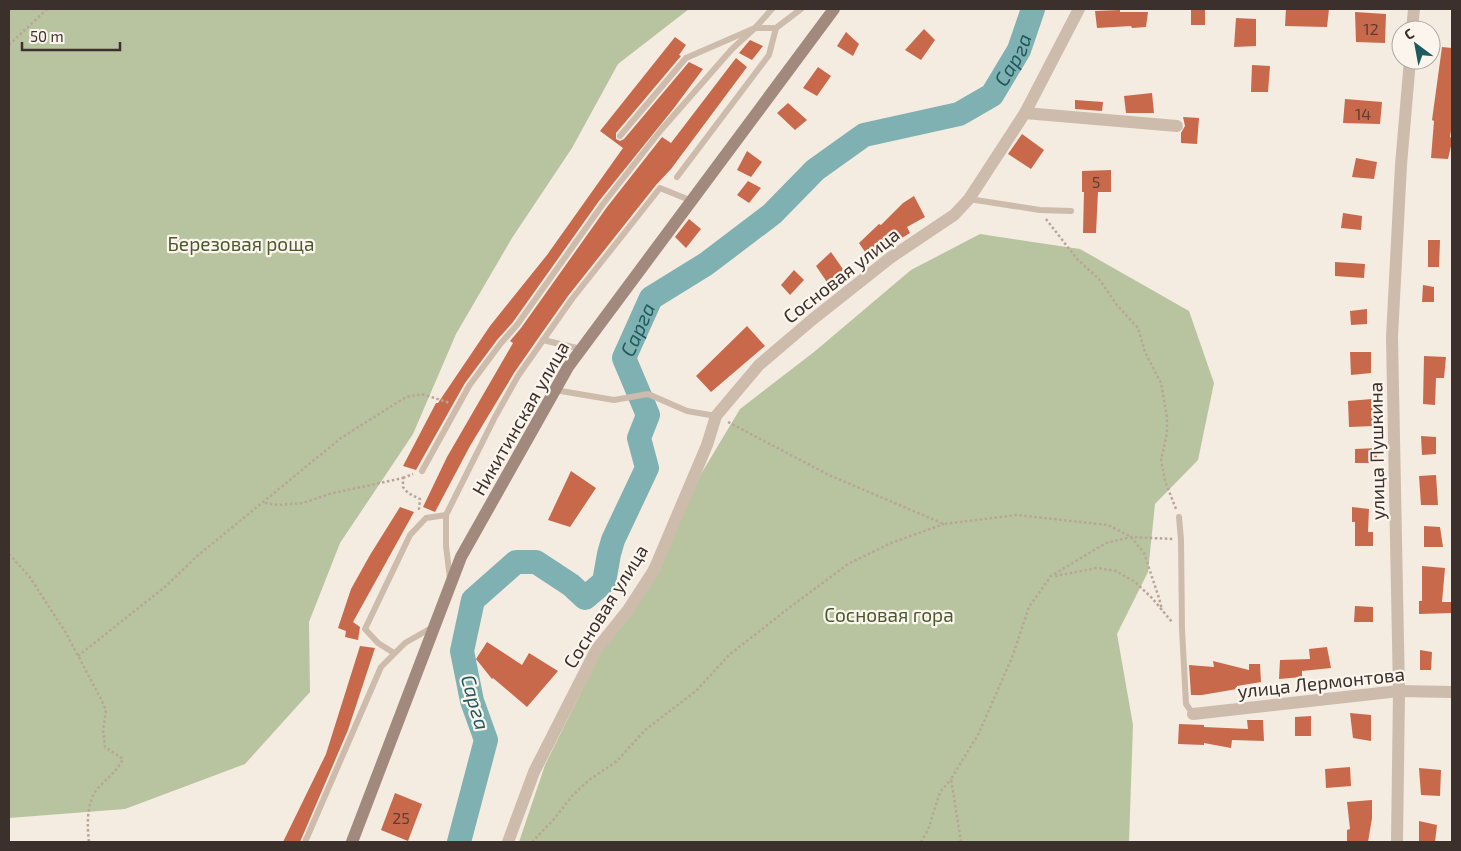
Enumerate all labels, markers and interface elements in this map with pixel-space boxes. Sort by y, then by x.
house number: 12 [1363,19,1379,38]
scale bar [22,20,120,52]
north arrow [1391,20,1441,70]
text: С [1401,24,1417,43]
text: 50 m [30,27,64,45]
water label: Сарга [988,30,1036,90]
house number: 14 [1355,104,1371,123]
house number: 5 [1092,172,1100,191]
street label: Сосновая улица [778,222,904,328]
park label: Березовая роща [167,232,315,255]
water label: Сарга [614,299,659,360]
street label: Никитинская улица [466,337,574,500]
street label: улица Пушкина [1363,382,1390,520]
street label: Сосновая улица [558,540,653,673]
park label: Сосновая гора [824,603,954,626]
street label: улица Лермонтова [1236,662,1406,703]
water label: Сарга [457,672,495,732]
house number: 25 [392,808,410,827]

